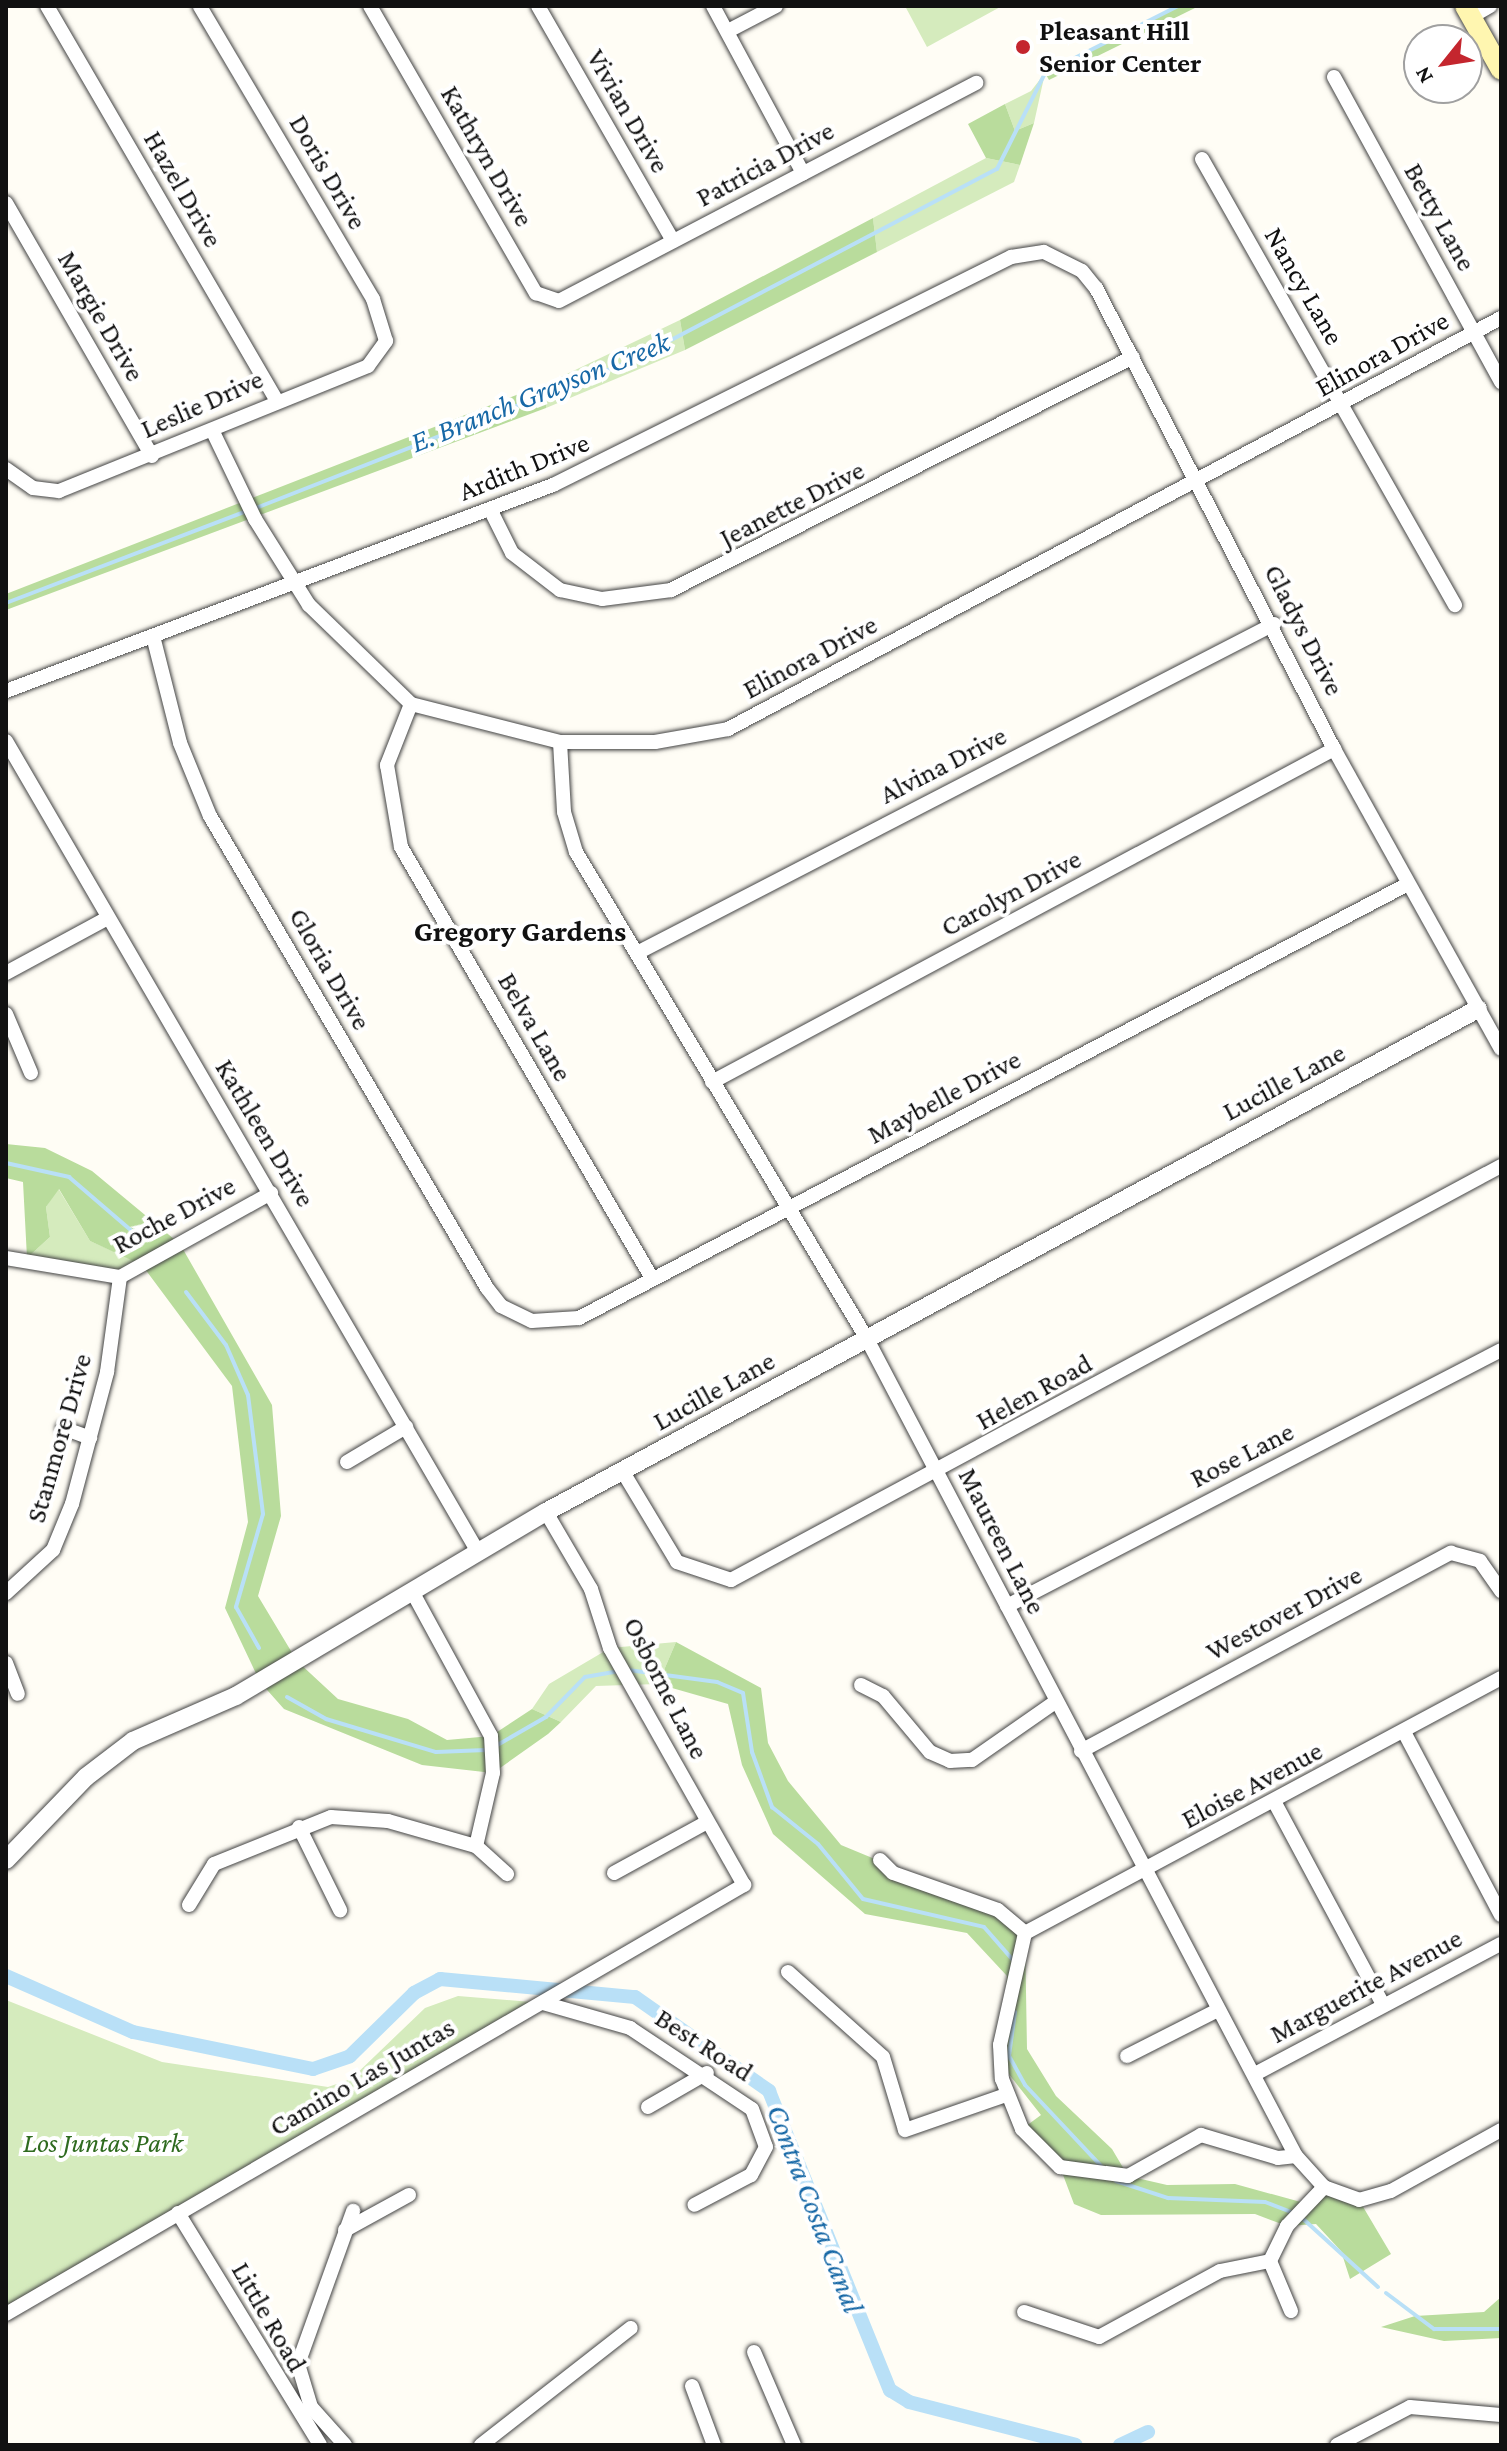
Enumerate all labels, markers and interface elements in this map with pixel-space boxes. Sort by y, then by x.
place label: Pleasant Hill Senior Center [1039,14,1201,80]
north arrow [1403,24,1483,104]
marker: Pleasant Hill Senior Center [1014,38,1032,56]
street label: Vivian Drive [579,43,677,179]
text: N [1409,63,1438,88]
street label: Kathryn Drive [433,80,541,232]
street label: Doris Drive [282,109,374,235]
street label: Patricia Drive [690,114,840,214]
street label: Hazel Drive [136,125,230,253]
street label: Betty Lane [1397,157,1483,277]
street label: Nancy Lane [1257,221,1351,351]
street label: Margie Drive [50,245,152,387]
street label: Elinora Drive [1309,304,1455,404]
water label: E. Branch Grayson Creek [405,324,675,460]
street label: Leslie Drive [136,362,268,446]
street label: Ardith Drive [454,426,594,508]
street label: Jeanette Drive [714,453,870,555]
street label: Gladys Drive [1257,559,1351,701]
street label: Elinora Drive [737,608,883,706]
street label: Alvina Drive [874,719,1012,811]
street label: Carolyn Drive [935,842,1087,944]
street label: Gloria Drive [282,902,378,1036]
district label: Gregory Gardens [414,913,626,949]
street label: Belva Lane [490,967,580,1087]
street label: Lucille Lane [1217,1036,1351,1128]
street label: Maybelle Drive [862,1043,1026,1151]
street label: Kathleen Drive [208,1053,322,1213]
street label: Roche Drive [107,1169,241,1261]
street label: Lucille Lane [647,1344,781,1438]
street label: Helen Road [970,1346,1098,1438]
street label: Stanmore Drive [19,1350,99,1526]
street label: Rose Lane [1185,1415,1299,1495]
street label: Maureen Lane [951,1462,1053,1620]
street label: Westover Drive [1200,1558,1368,1668]
street label: Osborne Lane [616,1611,716,1765]
street label: Eloise Avenue [1176,1734,1328,1836]
street label: Marguerite Avenue [1264,1921,1468,2051]
street label: Best Road [649,2001,759,2089]
street label: Camino Las Juntas [264,2010,460,2144]
water label: Contra Costa Canal [759,2100,871,2318]
park label: Los Juntas Park [23,2126,183,2160]
street label: Little Road [224,2256,314,2378]

